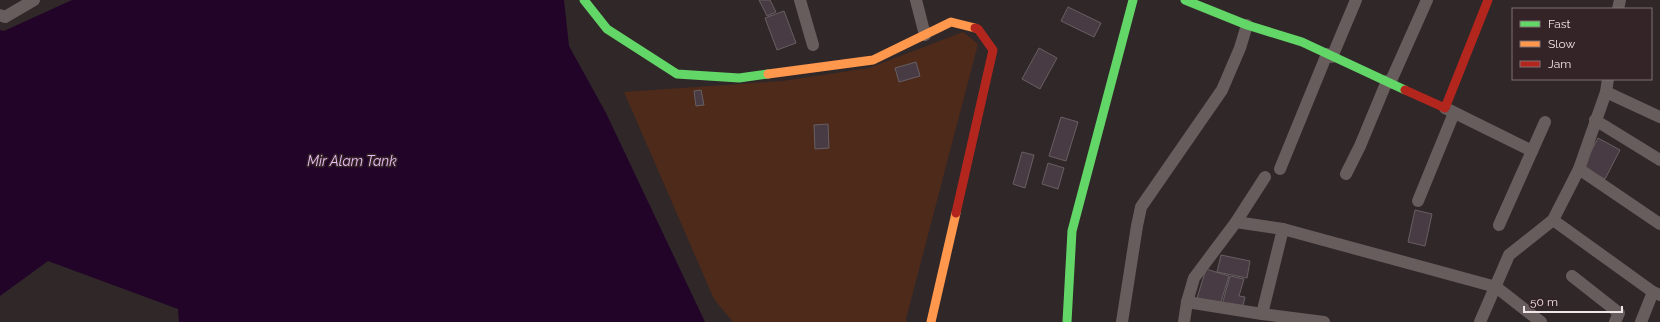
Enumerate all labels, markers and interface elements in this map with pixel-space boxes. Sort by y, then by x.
legend [1512,8,1652,80]
text: Fast [1548,17,1571,31]
text: Slow [1548,37,1575,51]
text: Jam [1548,57,1571,71]
water label: Mir Alam Tank [307,153,397,169]
scale bar [1524,288,1622,314]
text: 50 m [1530,295,1558,309]

